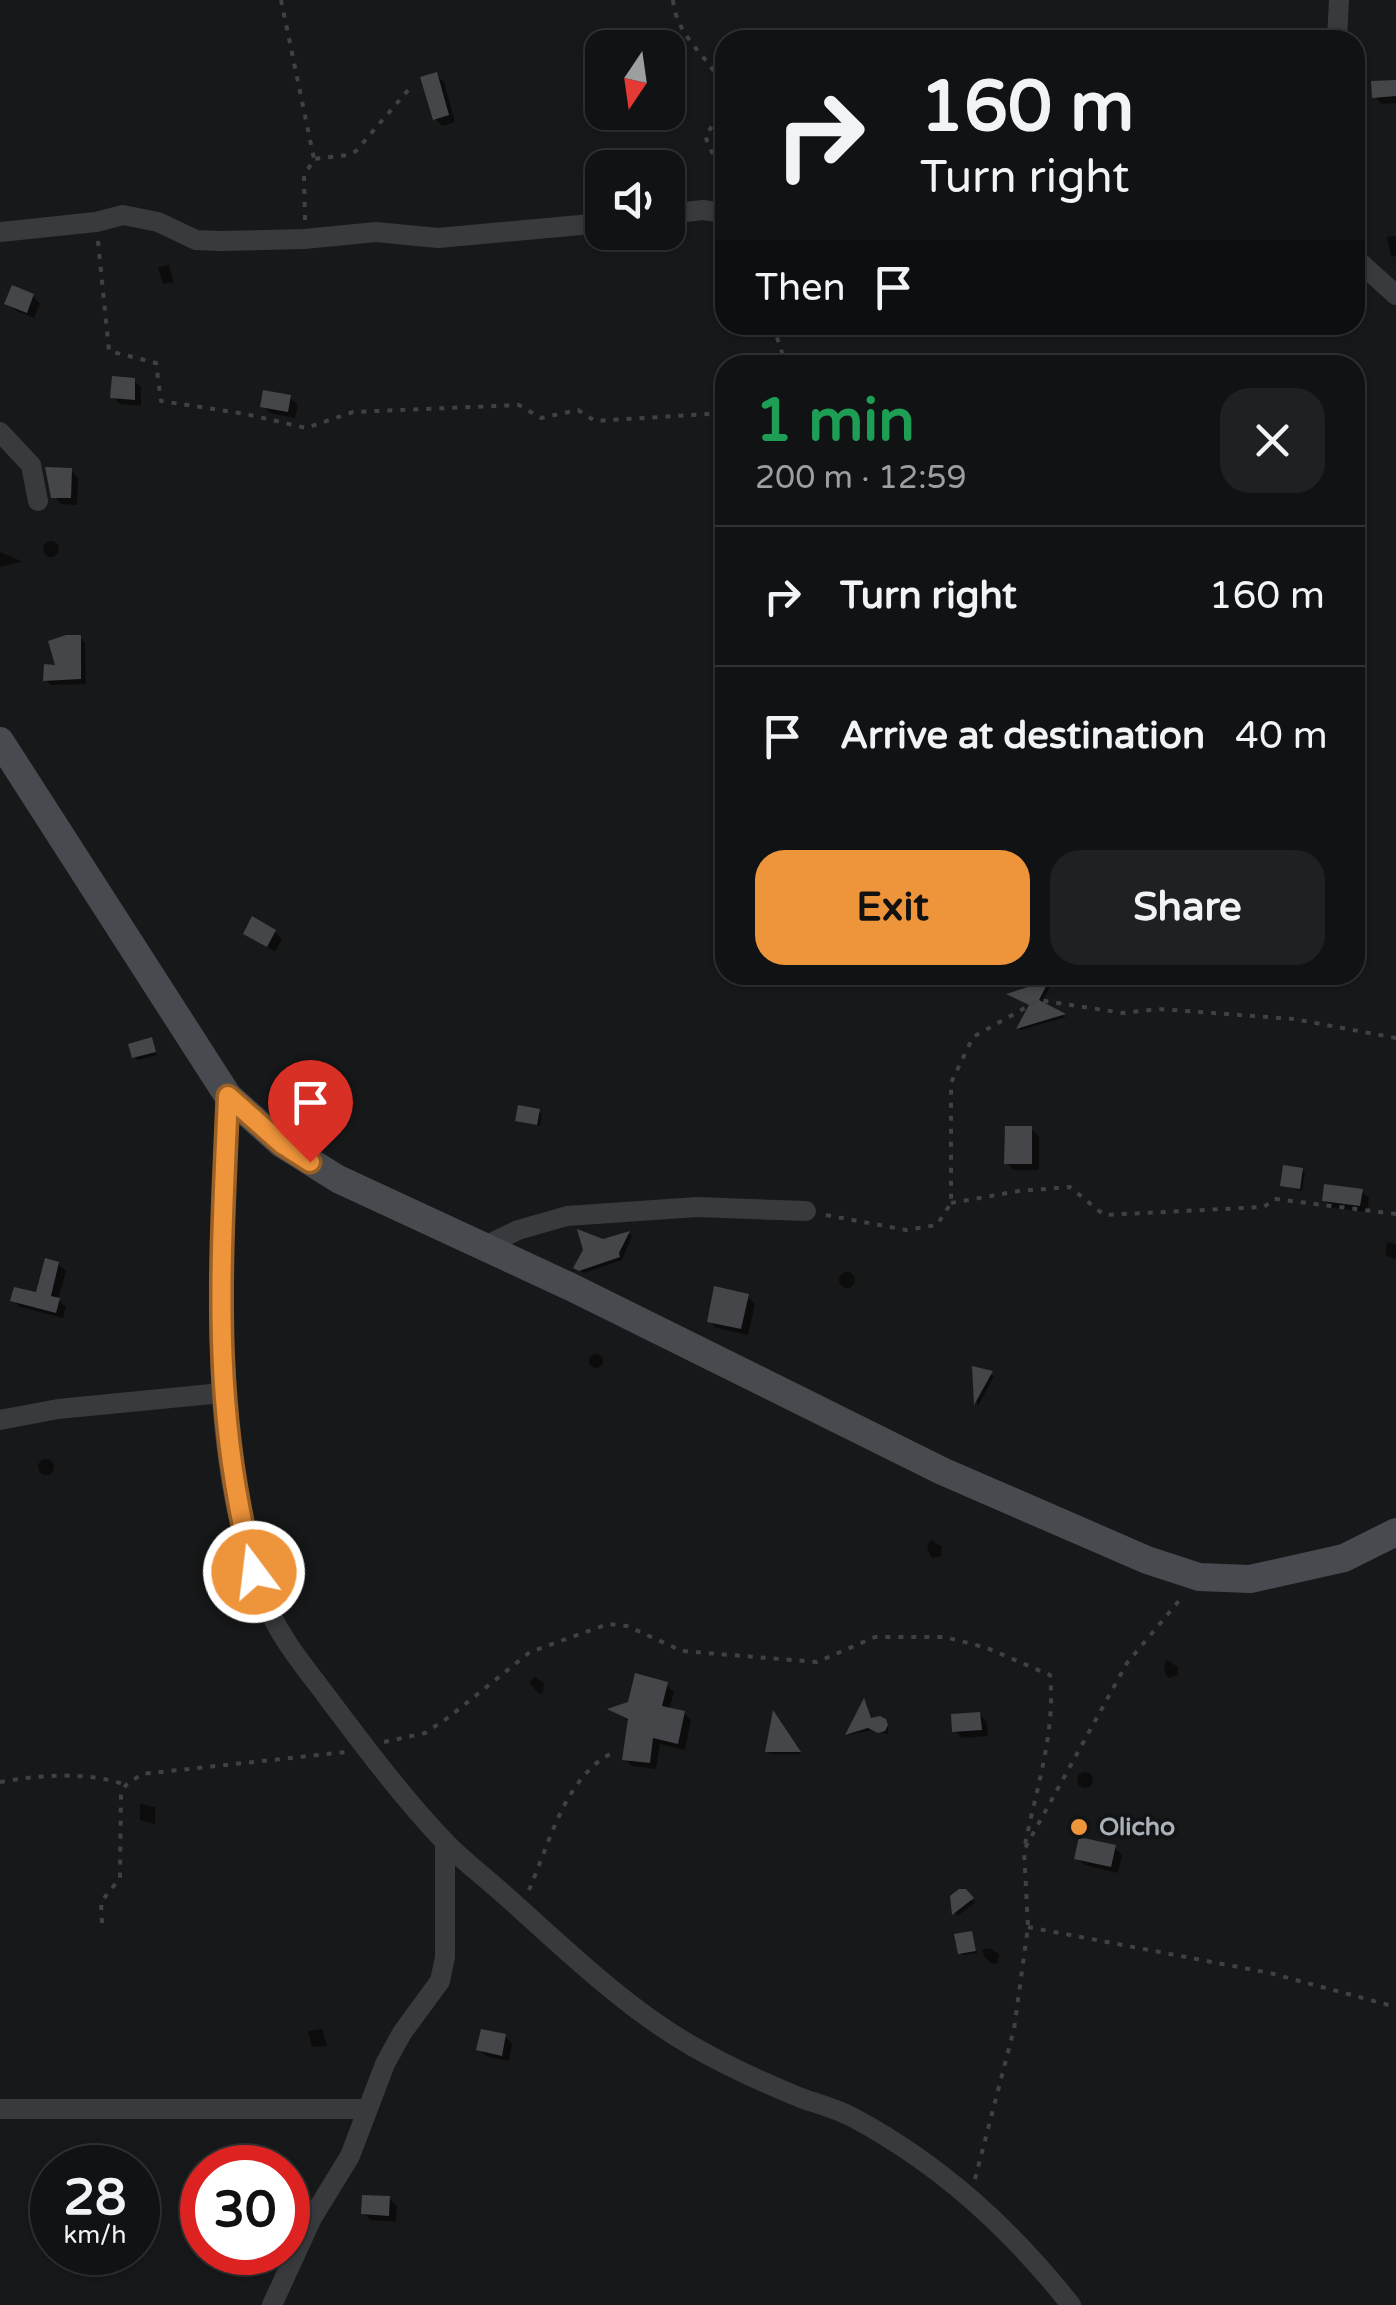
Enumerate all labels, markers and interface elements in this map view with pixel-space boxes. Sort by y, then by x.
north arrow [585,30,685,130]
map controls [585,30,685,250]
text: 160 m [920,66,1134,150]
icon: right [755,70,885,200]
button: sound [585,150,685,250]
text: Turn right [920,151,1129,205]
icon: arrive [866,260,921,315]
text: Then [755,265,846,311]
text: 1 min [755,385,915,457]
button: close [1220,388,1325,493]
text: 200 m · 12:59 [755,459,967,497]
icon: right [755,569,810,624]
text: Turn right [840,573,1017,619]
text: 160 m [1209,573,1325,619]
icon: arrive [755,709,810,764]
text: Arrive at destination [840,713,1205,759]
text: 40 m [1235,713,1328,759]
button: Exit [755,850,1030,965]
button: Share [1050,850,1325,965]
pin [268,1060,353,1163]
icon: arrive [283,1075,338,1130]
position arrow [202,1520,306,1624]
place label: Olicho [1099,1812,1175,1842]
marker: Olicho [1068,1816,1090,1838]
speed limit sign: 30 [180,2145,310,2275]
text: 28 [64,2168,126,2228]
text: km/h [64,2220,126,2250]

